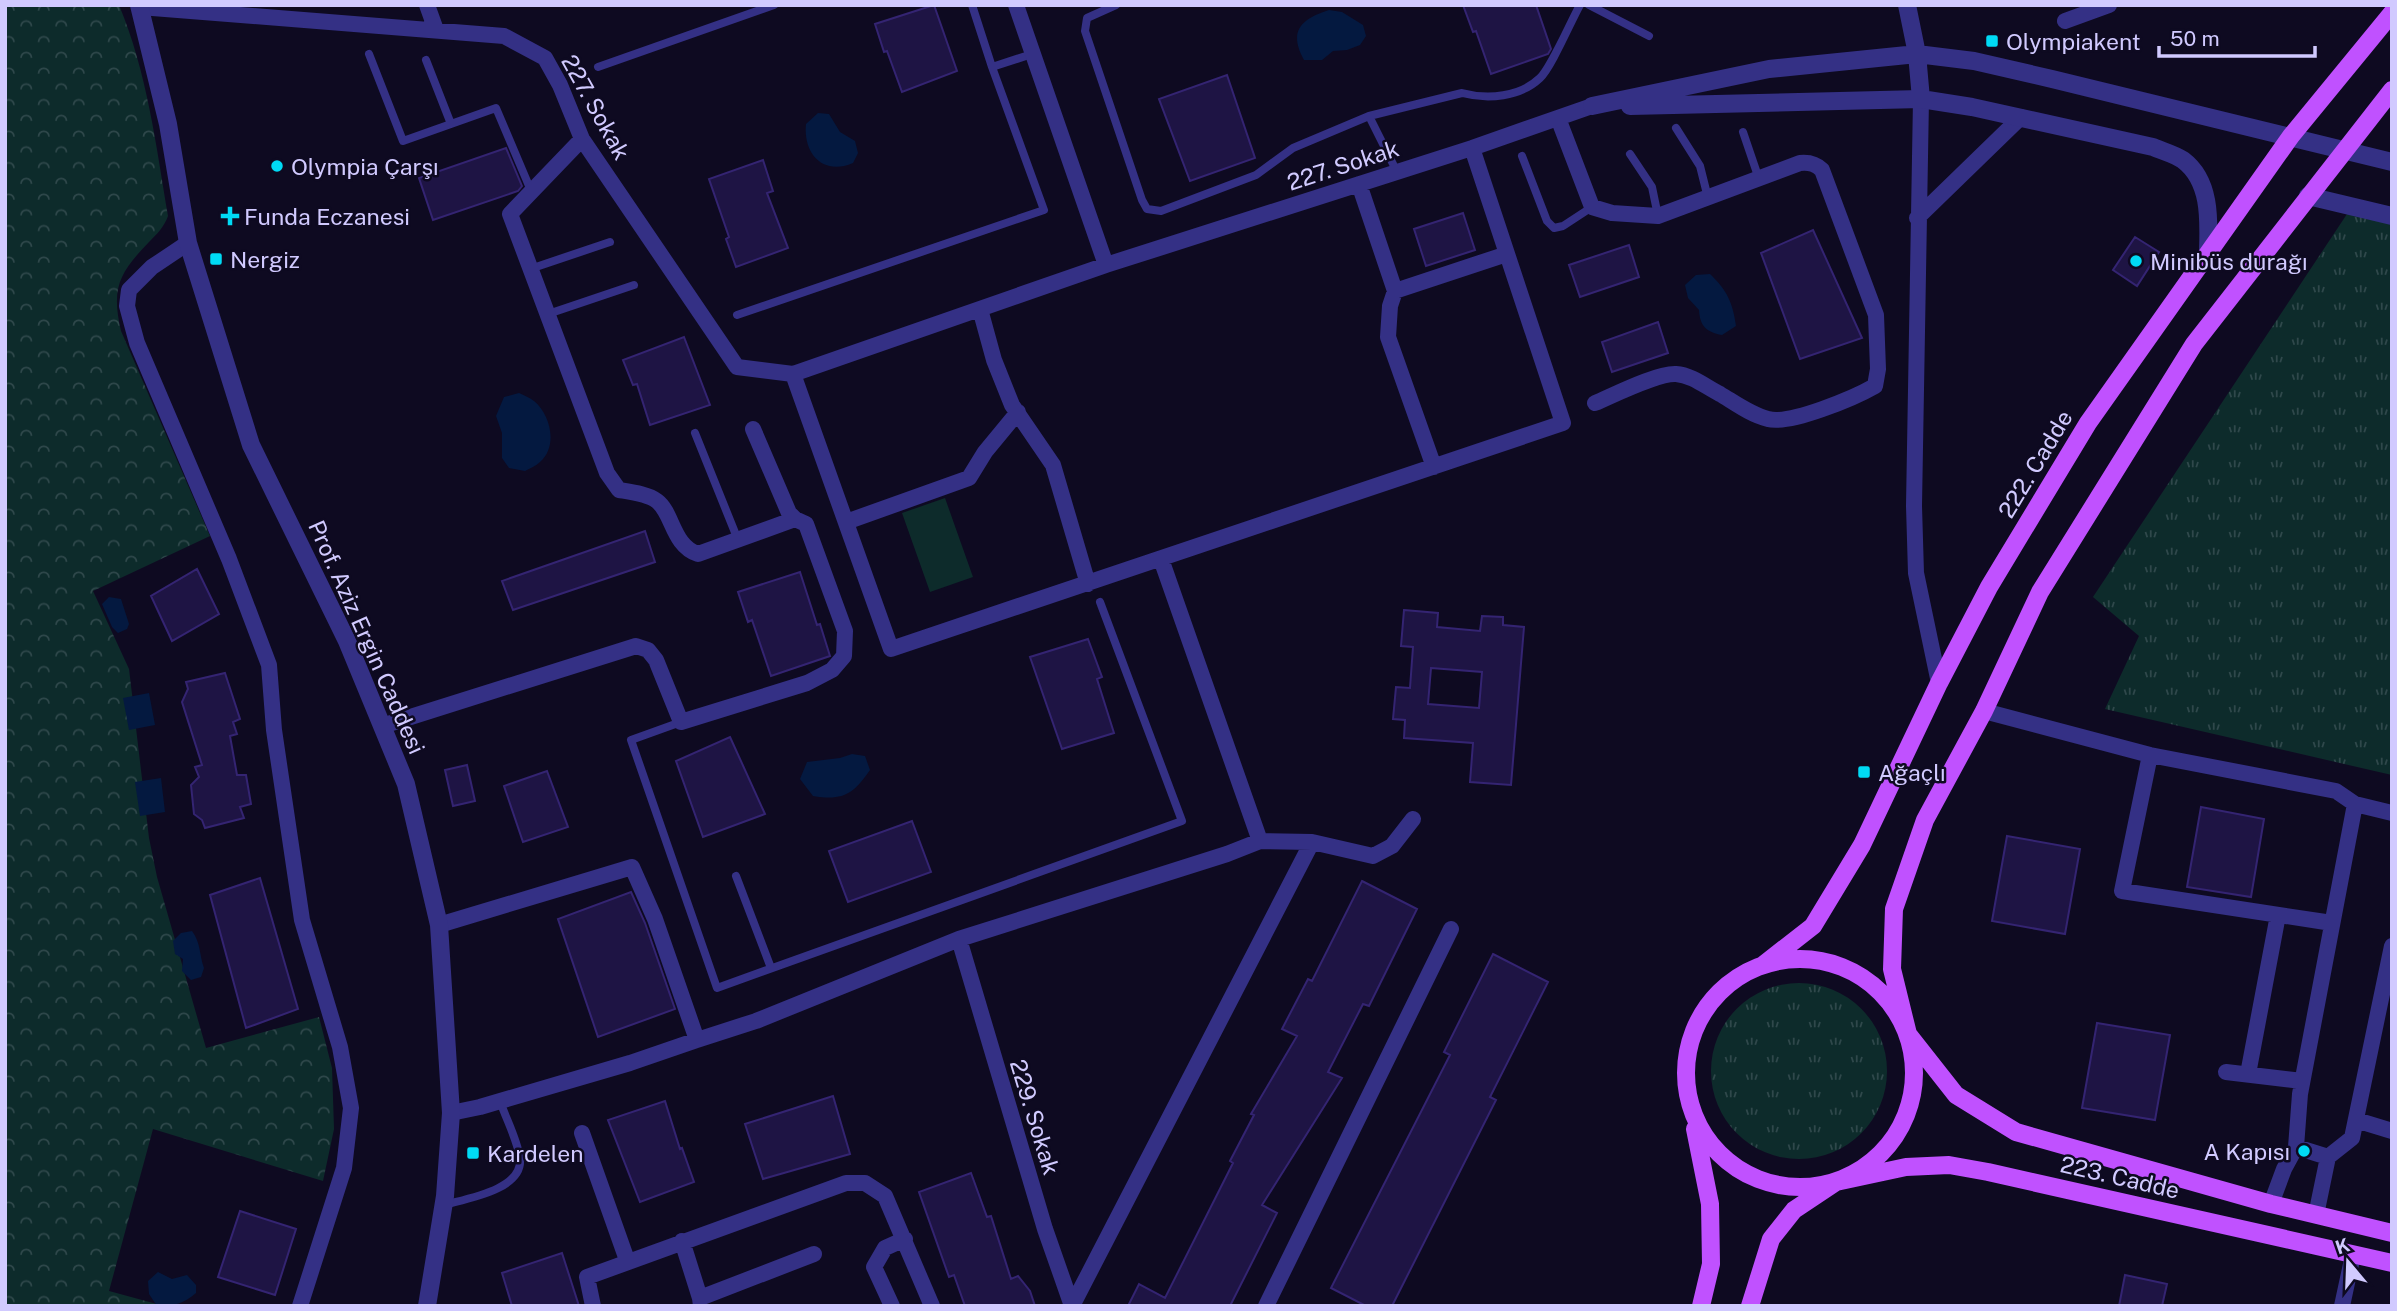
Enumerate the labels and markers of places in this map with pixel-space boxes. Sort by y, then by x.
place label: Olympiakent [2006,28,2141,55]
marker: Olympiakent [1984,33,2000,49]
place label: Olympia Çarşı [291,153,439,180]
marker: Olympia Çarşı [269,158,285,174]
place label: Funda Eczanesi [244,203,410,230]
marker: Funda Eczanesi [222,208,238,224]
place label: Nergiz [230,246,300,273]
place label: Minibüs durağı [2150,248,2308,275]
marker: Nergiz [208,251,224,267]
marker: Minibüs durağı [2128,253,2144,269]
place label: Ağaçlı [1878,759,1946,786]
marker: Ağaçlı [1856,764,1872,780]
place label: A Kapısı [2203,1138,2290,1165]
place label: Kardelen [487,1140,583,1167]
marker: A Kapısı [2296,1143,2312,1159]
marker: Kardelen [465,1145,481,1161]

